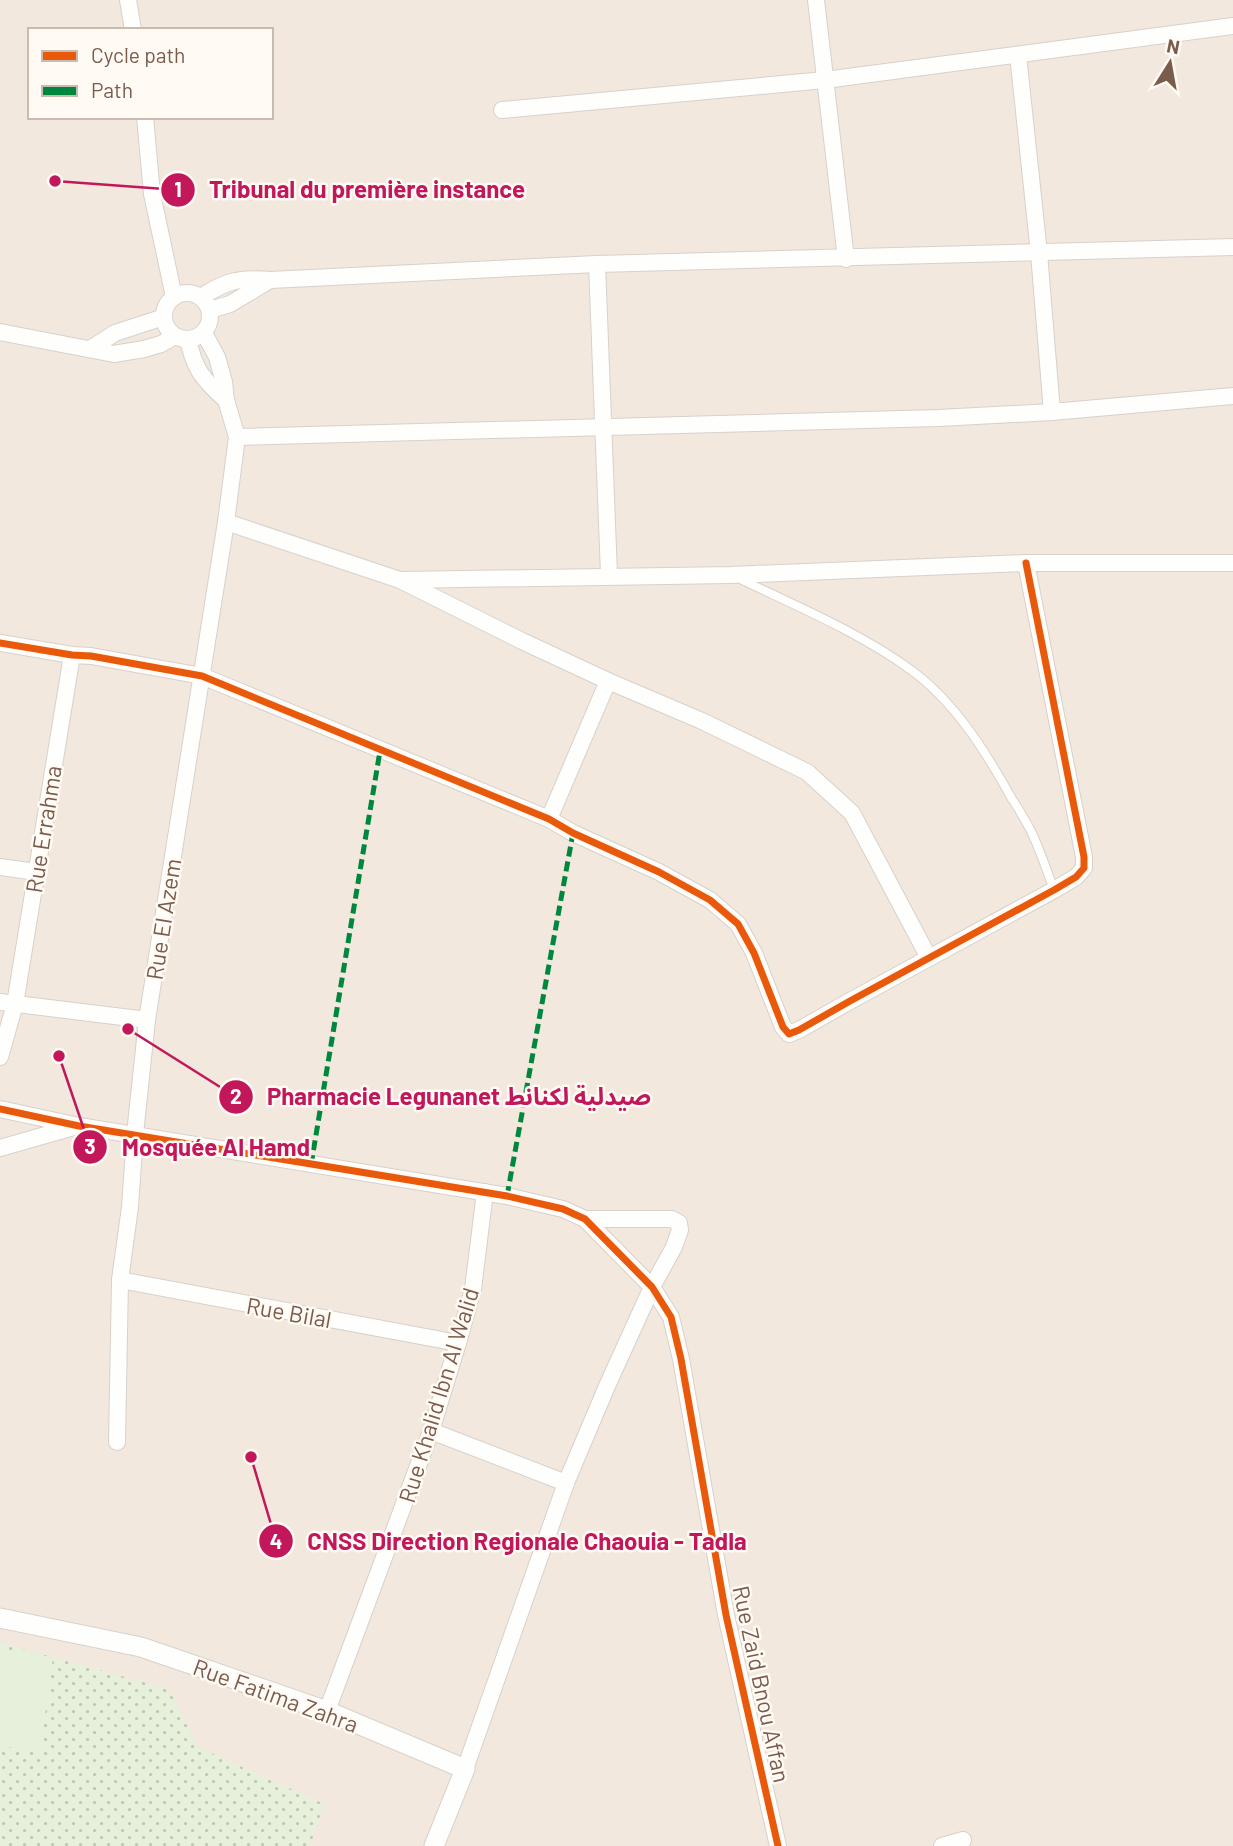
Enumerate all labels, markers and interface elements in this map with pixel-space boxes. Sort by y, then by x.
legend [28,28,273,119]
north arrow [1135,28,1205,98]
text: N [1165,33,1182,58]
text: Cycle path [91,42,185,67]
text: Path [91,77,133,102]
callout: Tribunal du première instance [160,167,540,212]
text: Tribunal du première instance [209,174,525,203]
text: 1 [174,176,182,201]
street label: Rue Errahma [19,763,67,895]
street label: Rue El Azem [140,856,186,982]
callout: Pharmacie Legunanet صيدلية لكنانط [218,1074,666,1119]
text: Pharmacie Legunanet صيدلية لكنانط [267,1081,651,1111]
text: 2 [230,1083,242,1108]
callout: Mosquée Al Hamd [73,1125,324,1170]
text: Mosquée Al Hamd [122,1132,310,1161]
text: 3 [84,1133,96,1158]
street label: Rue Khalid Ibn Al Walid [392,1284,484,1506]
street label: Rue Bilal [244,1291,334,1333]
callout: CNSS Direction Regionale Chaouia - Tadla [258,1519,761,1564]
text: CNSS Direction Regionale Chaouia - Tadla [307,1526,747,1555]
text: 4 [270,1528,282,1553]
street label: Rue Zaid Bnou Affan [727,1583,797,1785]
street label: Rue Fatima Zahra [190,1652,362,1738]

